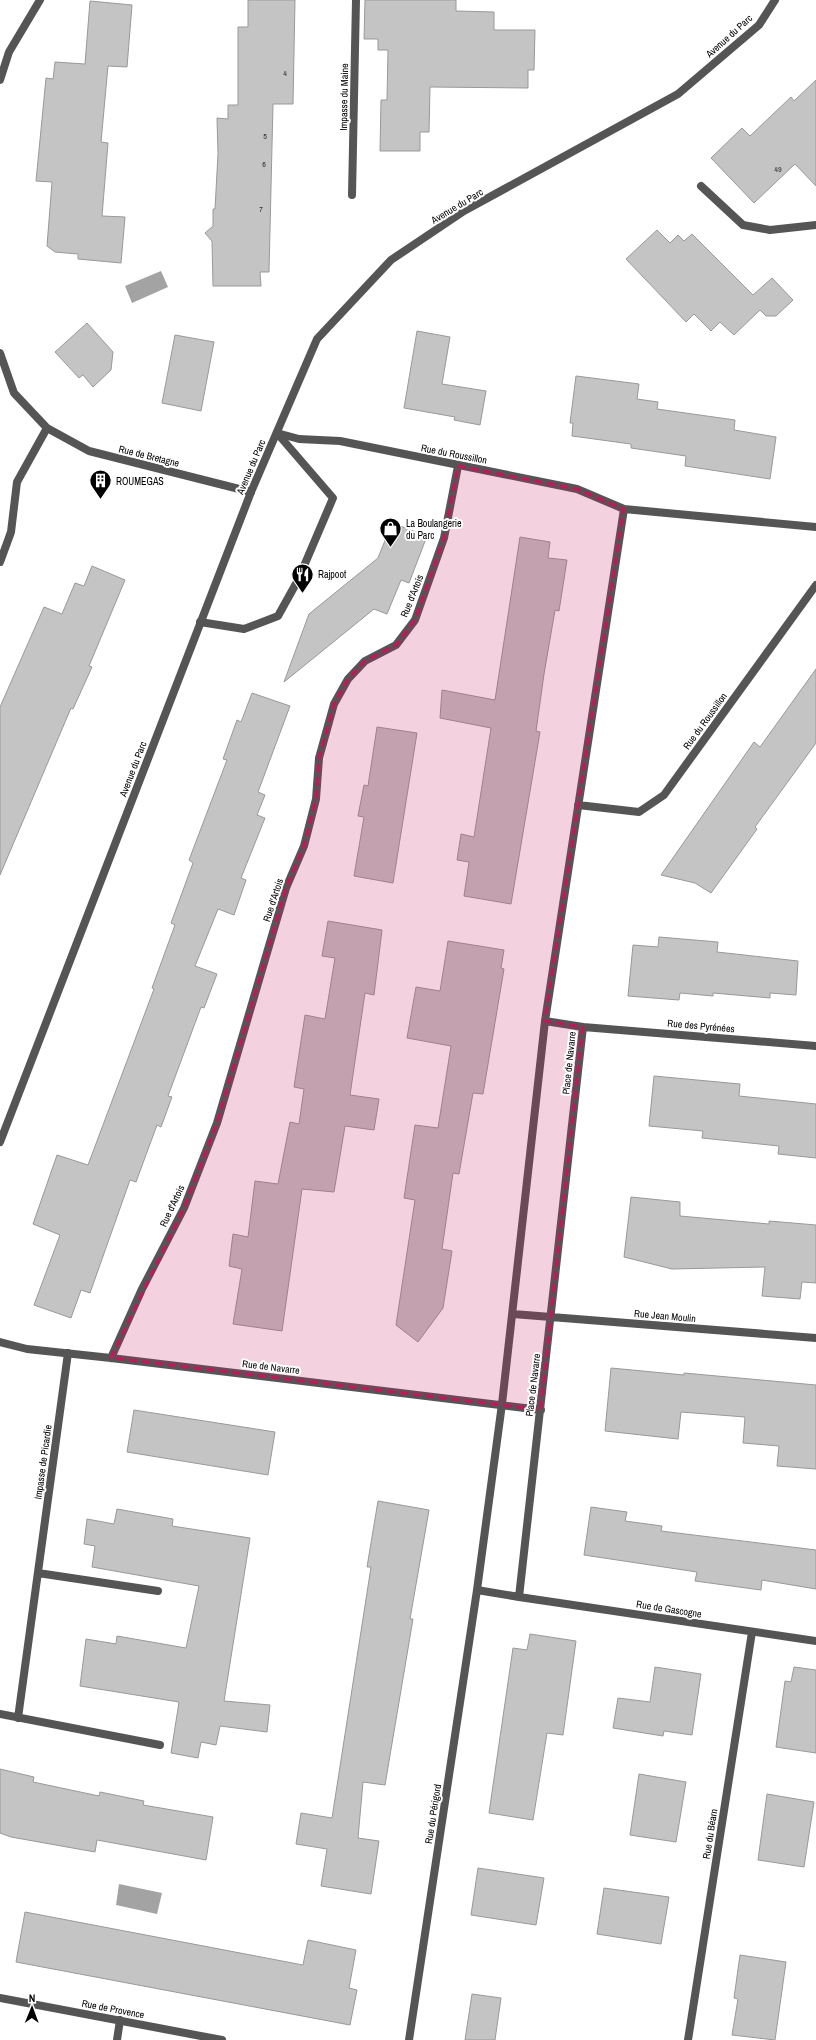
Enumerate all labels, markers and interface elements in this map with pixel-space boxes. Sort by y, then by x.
street label: Avenue du Parc [702,12,755,61]
street label: Impasse du Maine [337,63,351,131]
house number: 4 [283,68,287,78]
house number: 5 [263,131,267,141]
house number: 6 [262,159,266,169]
house number: 49 [774,164,782,174]
street label: Avenue du Parc [428,185,485,227]
house number: 7 [259,204,263,214]
street label: Avenue du Parc [233,438,268,497]
street label: Rue du Roussillon [420,441,488,467]
street label: Rue de Bretagne [117,442,181,470]
building icon: ROUMEGAS [88,468,114,501]
place label: ROUMEGAS [116,475,164,488]
shop icon: La Boulangerie du Parc [378,516,404,549]
place label: La Boulangerie du Parc [406,517,462,542]
restaurant icon: Rajpoot [289,561,315,594]
place label: Rajpoot [318,568,347,581]
street label: Rue d'Artois [398,573,426,619]
street label: Rue du Roussillon [680,690,730,752]
street label: Avenue du Parc [116,739,150,799]
street label: Rue d'Artois [260,877,286,923]
street label: Rue des Pyrénées [667,1017,735,1035]
street label: Place de Navarre [559,1030,579,1095]
street label: Rue d'Artois [157,1183,187,1229]
street label: Rue Jean Moulin [634,1307,696,1325]
street label: Place de Navarre [523,1352,543,1417]
street label: Rue de Navarre [241,1357,301,1377]
street label: Impasse de Picardie [31,1423,55,1500]
street label: Rue de Gascogne [635,1597,703,1621]
street label: Rue du Périgord [422,1783,444,1845]
street label: Rue du Béarn [700,1808,720,1860]
north arrow [12,1988,52,2028]
text: N [29,1991,36,2005]
street label: Rue de Provence [81,1997,146,2022]

